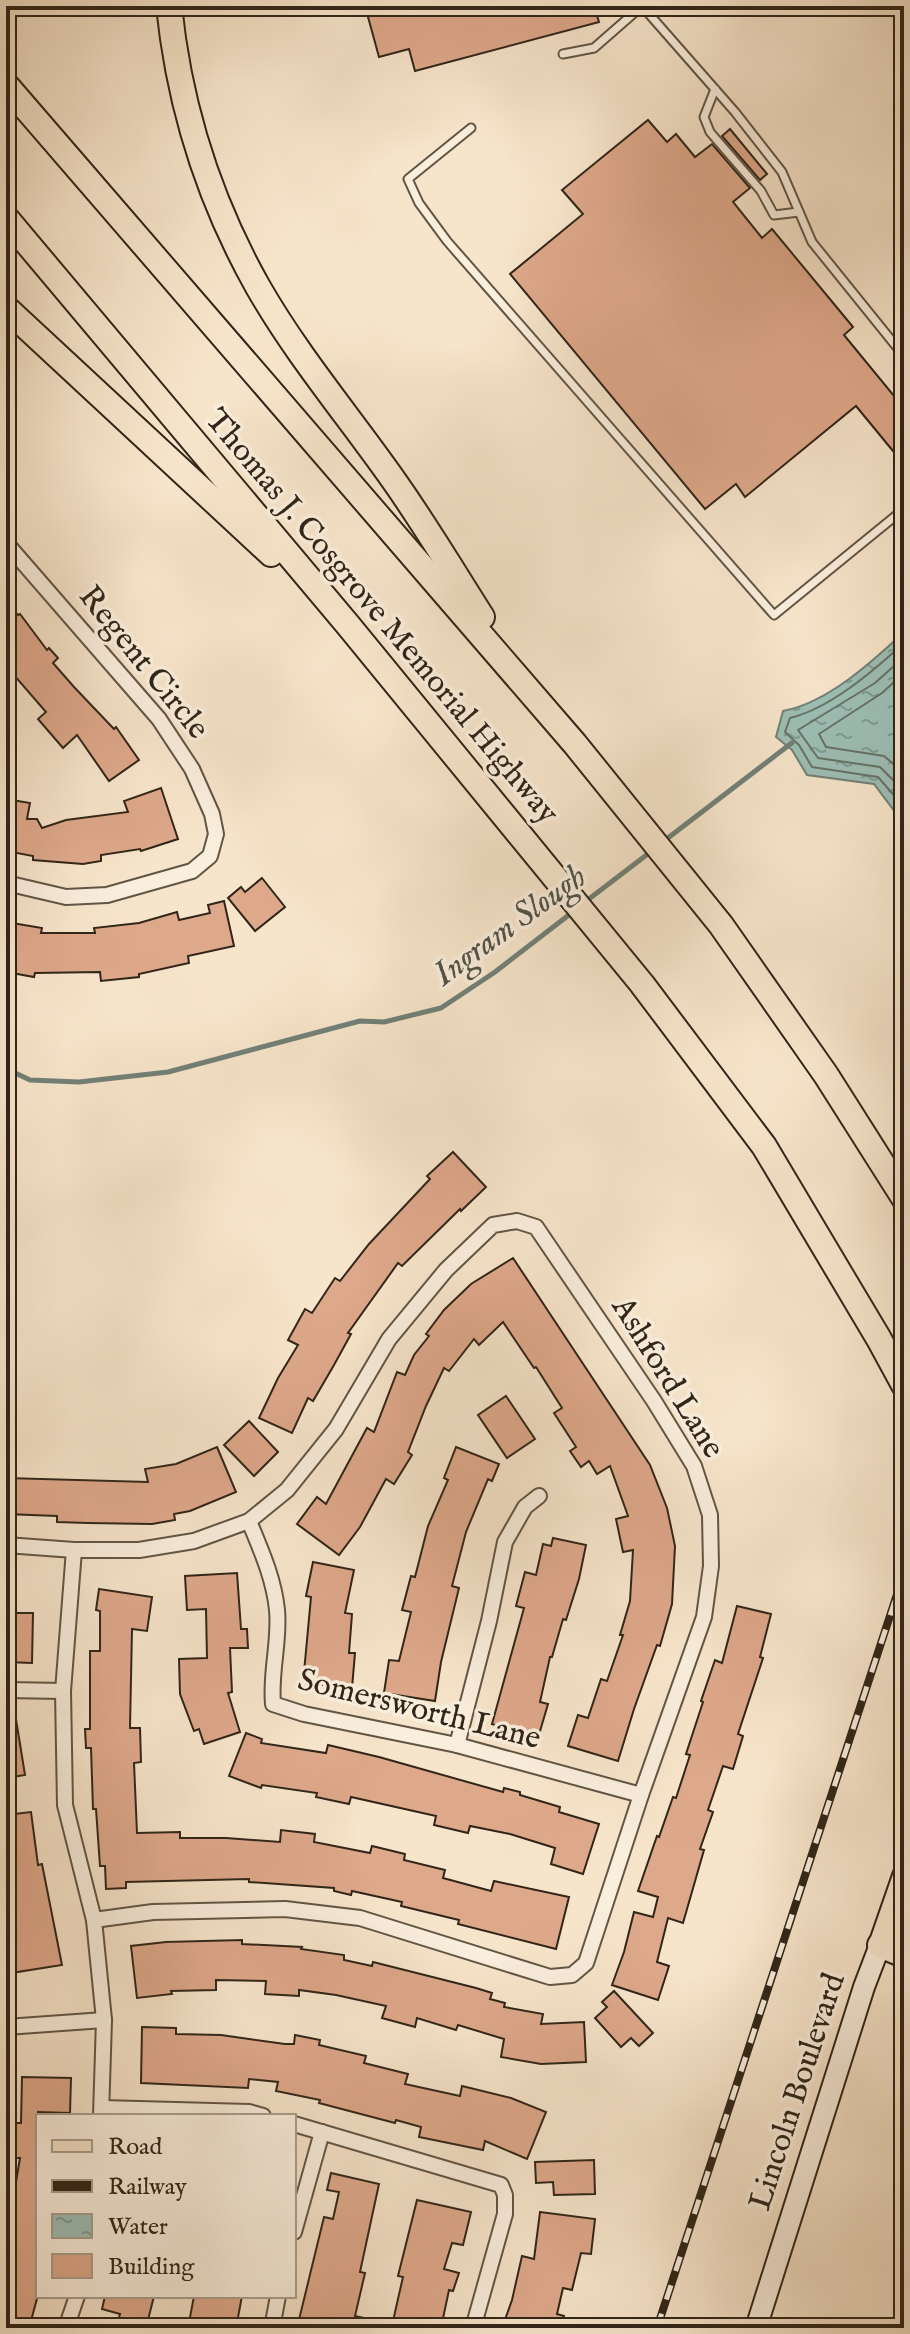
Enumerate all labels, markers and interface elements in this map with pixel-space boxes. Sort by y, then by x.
street label: Thomas J. Cosgrove Memorial Highway [195,401,567,833]
street label: Regent Circle [69,578,217,748]
water label: Ingram Slough [424,856,595,997]
street label: Ashford Lane [601,1289,733,1466]
street label: Somersworth Lane [293,1660,545,1760]
street label: Lincoln Boulevard [740,1967,856,2216]
legend [36,2114,296,2298]
text: Road [108,2132,162,2163]
text: Railway [108,2172,187,2203]
text: Water [108,2212,168,2243]
text: Building [108,2252,195,2283]

